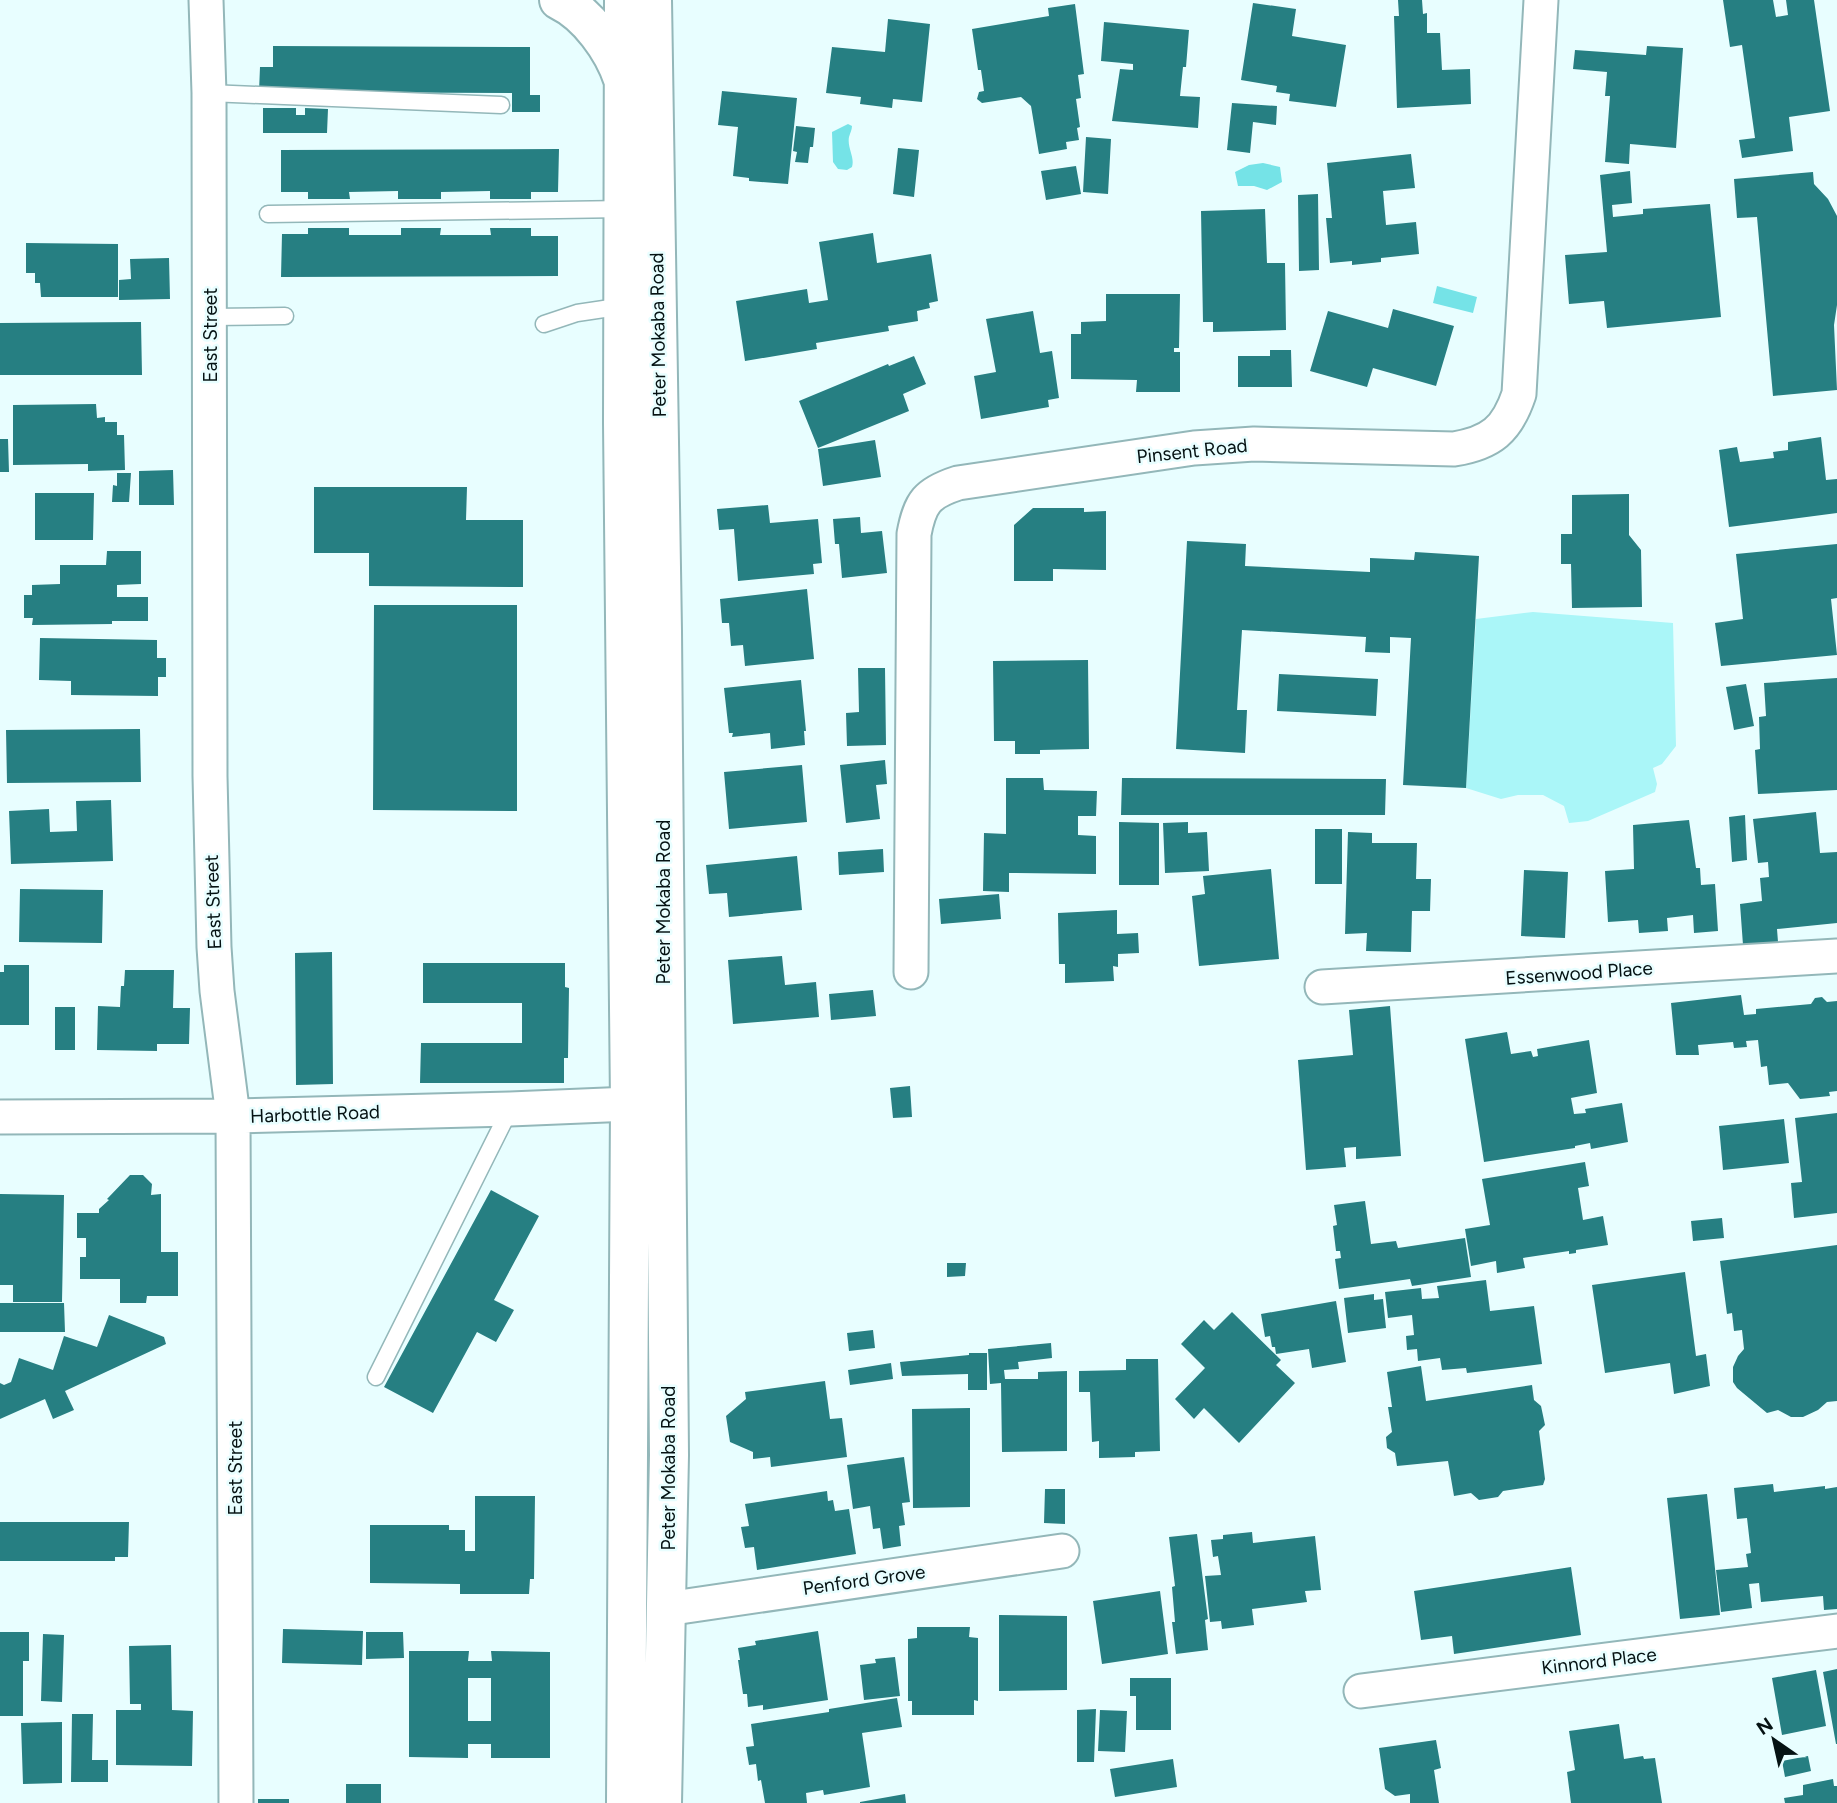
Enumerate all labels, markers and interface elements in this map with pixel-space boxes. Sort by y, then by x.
street label: Peter Mokaba Road [645,252,671,418]
street label: East Street [199,288,222,382]
street label: Pinsent Road [1135,434,1249,468]
street label: Peter Mokaba Road [652,820,675,984]
street label: East Street [200,854,226,950]
street label: Essenwood Place [1504,956,1654,990]
street label: Harbottle Road [250,1100,380,1128]
street label: Peter Mokaba Road [657,1386,680,1550]
street label: East Street [224,1421,247,1515]
street label: Penford Grove [801,1560,927,1600]
street label: Kinnord Place [1540,1643,1658,1679]
north arrow [1739,1705,1809,1775]
text: N [1752,1713,1777,1740]

